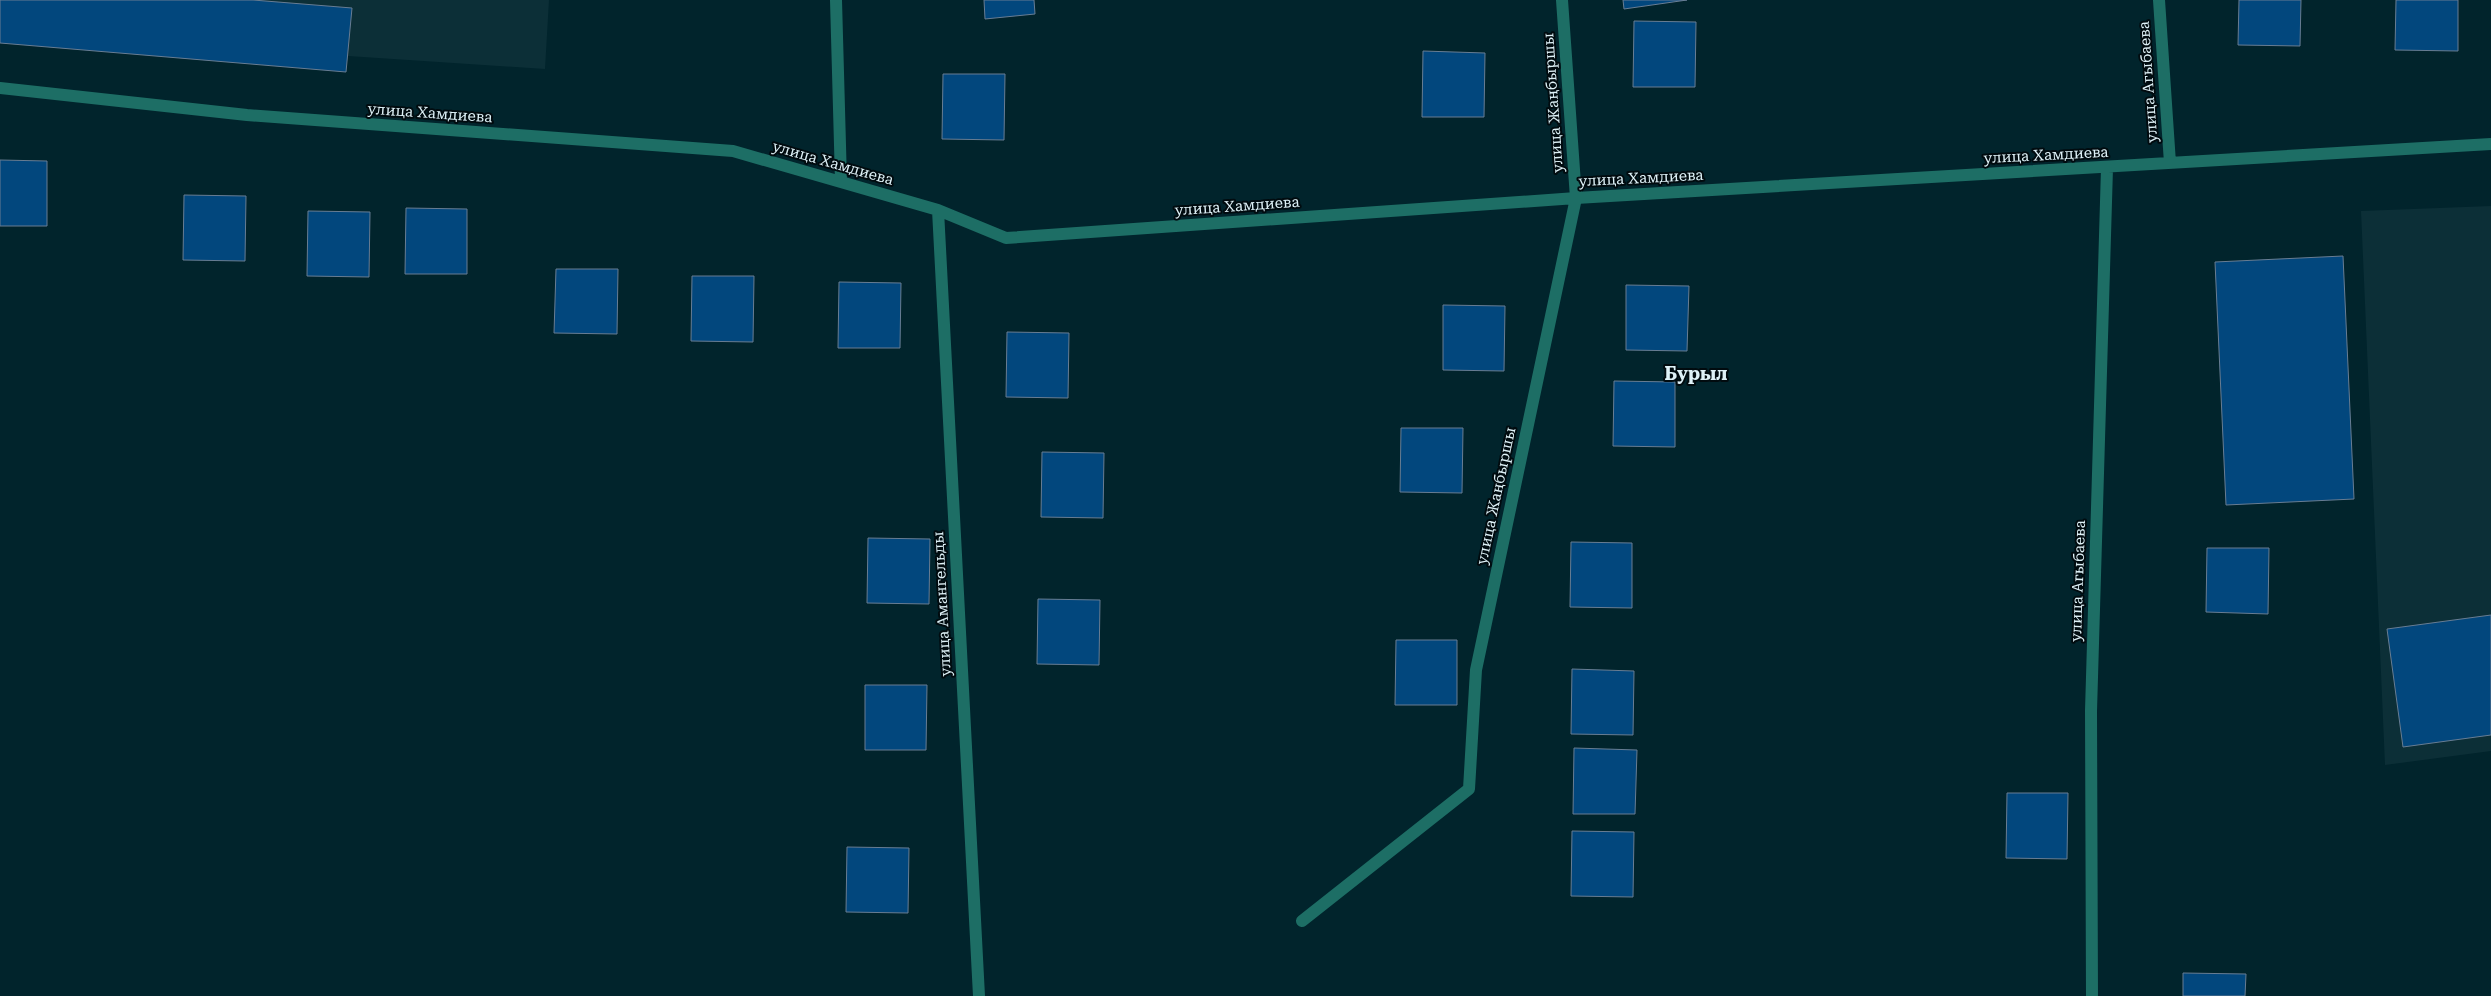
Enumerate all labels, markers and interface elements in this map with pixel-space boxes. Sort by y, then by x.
street label: улица Агыбаева [2135,21,2161,143]
street label: улица Жаңбыршы [1539,32,1567,174]
street label: улица Хамдиева [367,100,493,126]
street label: улица Хамдиева [770,137,896,189]
street label: улица Хамдиева [1983,143,2109,167]
street label: улица Хамдиева [1578,166,1704,190]
street label: улица Хамдиева [1174,193,1300,219]
district label: Бурыл [1665,363,1727,384]
street label: улица Жаңбыршы [1473,426,1519,566]
street label: улица Агыбаева [2067,520,2089,642]
street label: улица Амангельды [929,531,955,677]

